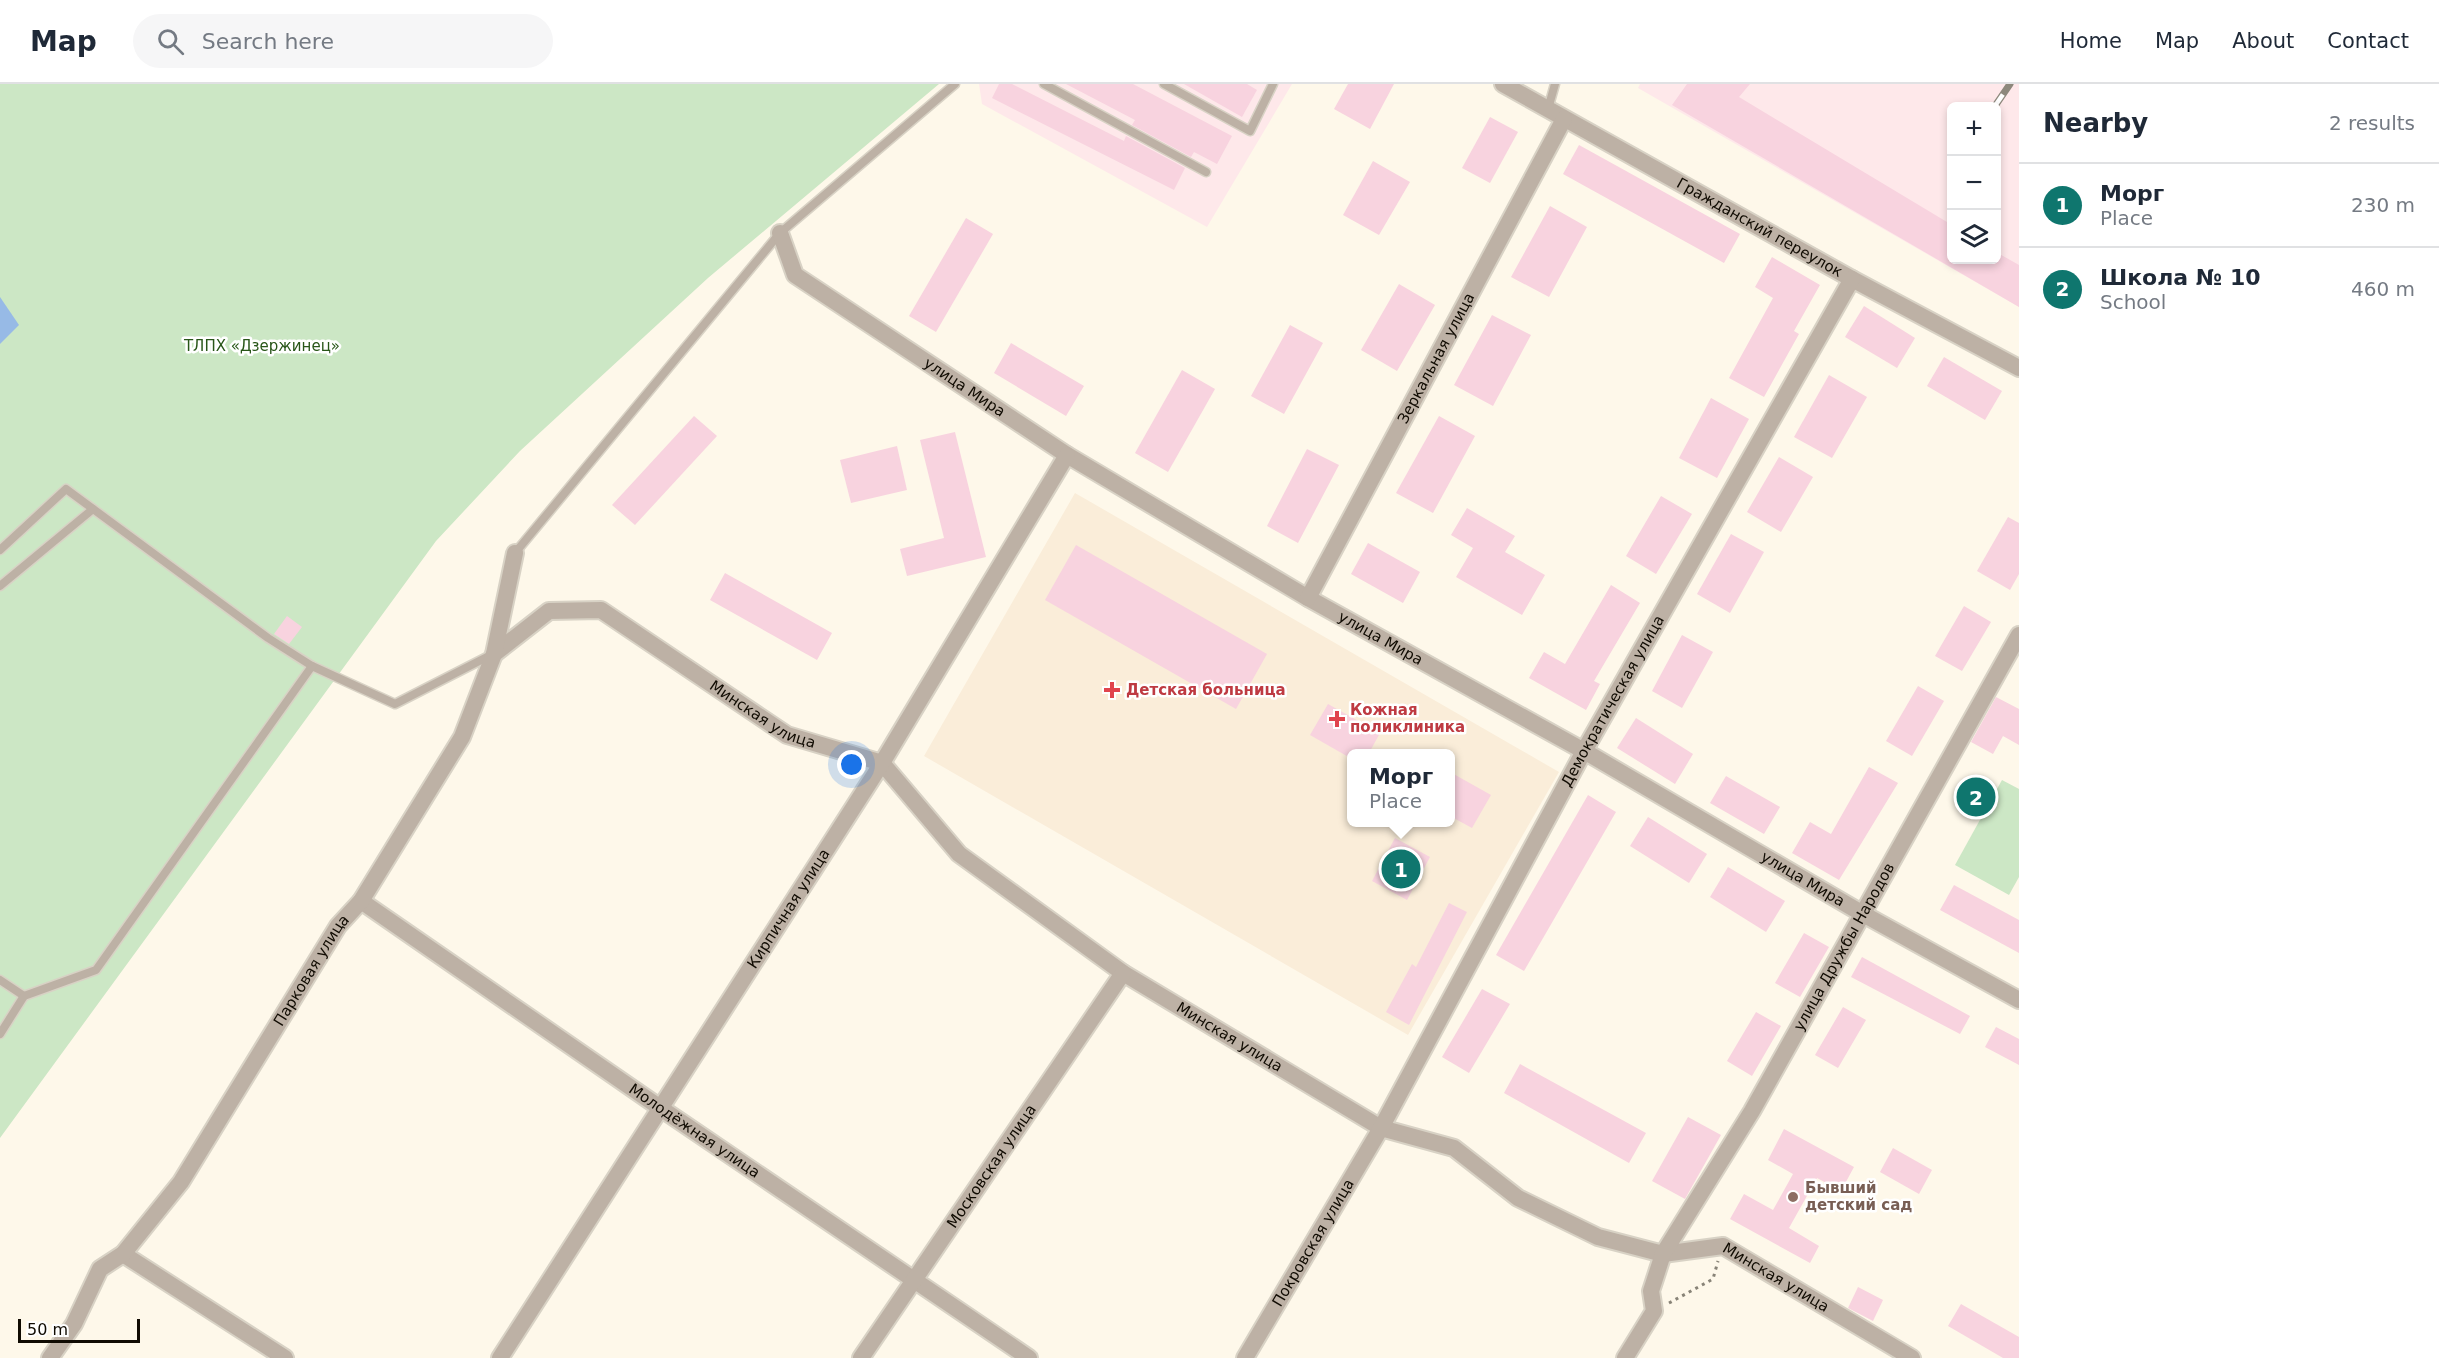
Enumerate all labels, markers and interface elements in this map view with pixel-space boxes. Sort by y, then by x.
search box [133,14,553,68]
text: Map [30,25,97,58]
icon: search [154,25,187,58]
text: Search here [202,29,334,54]
text: Home [2060,29,2122,53]
text: Map [2155,29,2199,53]
text: About [2232,29,2294,53]
text: Contact [2327,29,2409,53]
map controls [1947,102,2001,264]
button: + [1947,102,2001,156]
text: Nearby [2043,108,2148,138]
text: 2 results [2329,111,2415,135]
button: − [1947,156,2001,210]
street label: Гражданский переулок [1674,174,1846,281]
text: Морг [2100,181,2164,206]
text: 1 [2056,193,2069,217]
text: 230 m [2351,193,2415,217]
text: Place [2100,206,2153,230]
button: layers [1947,210,2001,264]
text: Школа № 10 [2100,265,2261,290]
text: 2 [2056,277,2069,301]
text: 460 m [2351,277,2415,301]
street label: Зеркальная улица [1394,290,1478,427]
text: School [2100,290,2166,314]
park label: ТЛПХ «Дзержинец» [183,337,340,355]
street label: улица Мира [921,354,1009,421]
street label: улица Мира [1335,608,1426,669]
street label: Демократическая улица [1557,612,1668,790]
street label: Минская улица [706,677,818,752]
marker: Детская больница [1103,681,1121,699]
place label: Детская больница [1126,681,1286,699]
place label: Кожная поликлиника [1350,701,1465,736]
marker: Кожная поликлиника [1328,710,1346,728]
popup [1347,749,1455,827]
your location [837,750,866,779]
text: Морг [1369,764,1433,789]
pin: 2 [1956,774,1996,820]
text: Place [1369,789,1422,813]
street label: Кирпичная улица [743,845,834,972]
pin: 1 [1382,846,1420,892]
street label: улица Мира [1758,847,1848,910]
street label: улица Дружбы Народов [1790,860,1898,1034]
street label: Парковая улица [270,911,353,1029]
street label: Минская улица [1173,998,1286,1076]
street label: Молодёжная улица [625,1080,763,1182]
street label: Московская улица [943,1101,1040,1231]
street label: Покровская улица [1269,1176,1358,1310]
place label: Бывший детский сад [1805,1179,1912,1214]
marker: Бывший детский сад [1786,1190,1800,1204]
street label: Минская улица [1720,1239,1832,1316]
scale bar [18,1316,140,1344]
text: 50 m [27,1320,68,1339]

